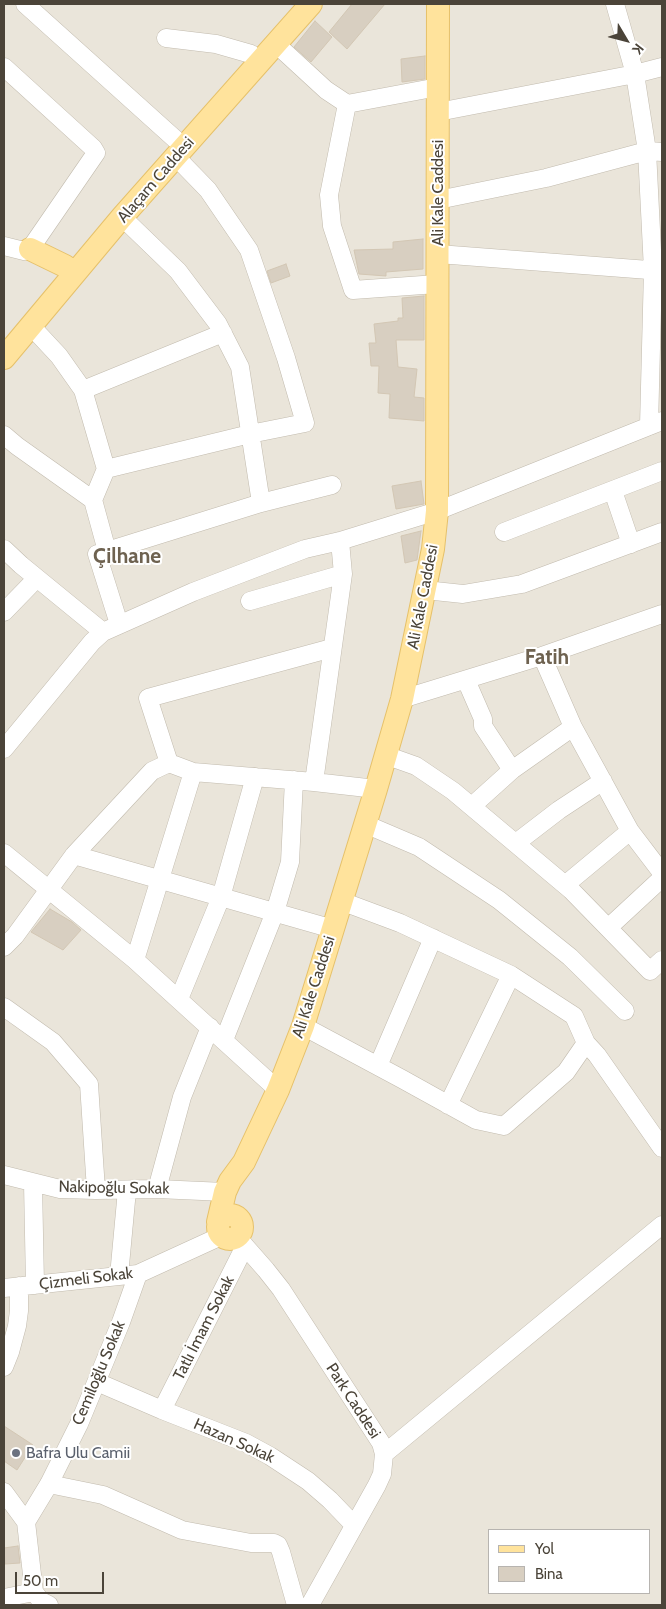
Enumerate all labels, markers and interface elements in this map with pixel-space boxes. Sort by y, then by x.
north arrow [601,15,651,65]
text: K [628,40,648,58]
street label: Alaçam Caddesi [114,133,198,227]
street label: Ali Kale Caddesi [428,140,448,246]
street label: Ali Kale Caddesi [403,543,443,651]
district label: Çilhane [93,544,161,570]
district label: Fatih [525,645,569,671]
street label: Ali Kale Caddesi [288,934,340,1040]
street label: Nakipoğlu Sokak [58,1177,170,1199]
street label: Çizmeli Sokak [38,1264,134,1294]
street label: Tatlı İmam Sokak [169,1273,239,1383]
street label: Cemiloğlu Sokak [68,1318,130,1428]
street label: Park Caddesi [322,1360,384,1442]
street label: Hazan Sokak [191,1415,277,1467]
place label: Bafra Ulu Camii [26,1443,130,1463]
marker: Bafra Ulu Camii [10,1447,22,1459]
legend [488,1529,651,1594]
text: Yol [535,1540,554,1558]
scale bar [18,1562,106,1594]
text: Bina [535,1565,563,1583]
text: 50 m [23,1572,58,1590]

